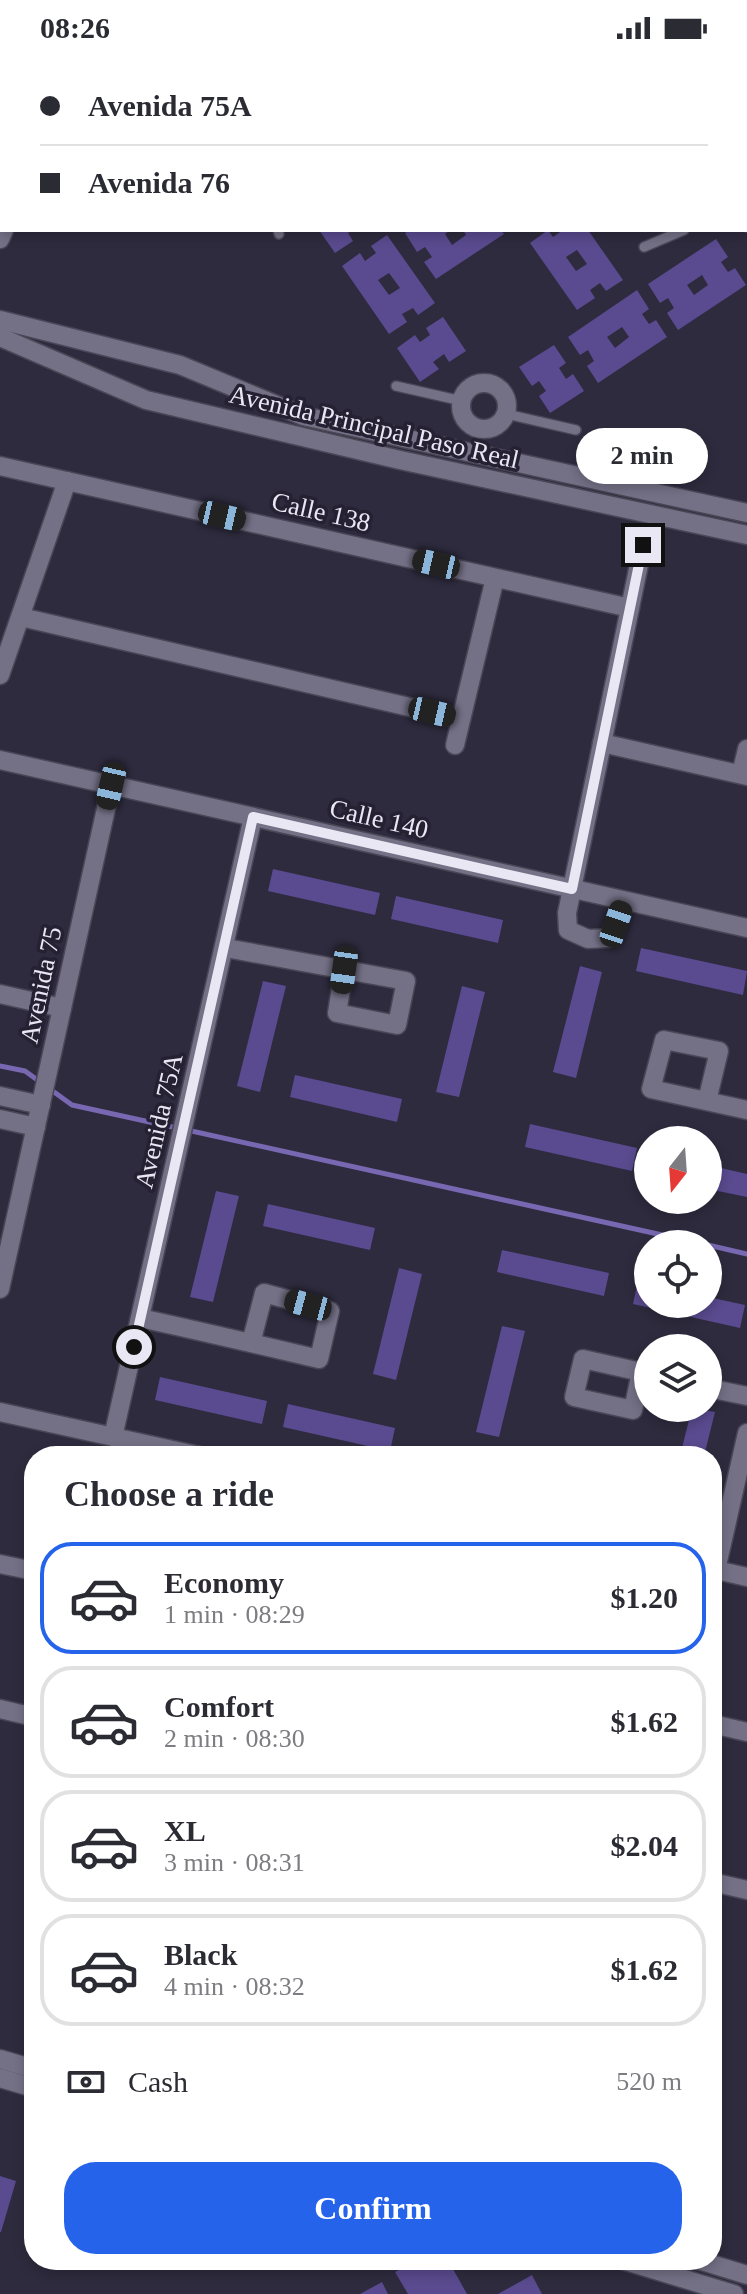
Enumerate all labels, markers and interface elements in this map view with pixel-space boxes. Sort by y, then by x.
text: 08:26 [40,11,110,44]
text: Avenida 75A [88,89,252,122]
text: Avenida 76 [88,166,230,199]
street label: Avenida Principal Paso Real [226,380,522,474]
callout: 2 min [577,429,709,485]
text: 2 min [611,441,673,470]
street label: Calle 138 [269,487,373,537]
car [196,499,248,533]
route end [625,527,661,563]
car [410,547,462,581]
car [406,695,458,729]
car [94,760,128,812]
street label: Calle 140 [327,794,431,844]
car [597,897,635,951]
street label: Avenida 75 [14,924,68,1046]
car [329,945,359,995]
street label: Avenida 75A [129,1051,189,1191]
north arrow [634,1126,722,1214]
map controls [634,1126,722,1422]
button: locate [634,1230,722,1318]
car [282,1287,334,1323]
route start [116,1329,152,1365]
button: layers [634,1334,722,1422]
text: Choose a ride [64,1474,274,1514]
icon: car [68,1562,140,1634]
text: Economy [164,1566,284,1599]
text: $1.20 [611,1581,678,1614]
text: 1 min · 08:29 [164,1600,305,1629]
icon: car [68,1686,140,1758]
text: Comfort [164,1690,274,1723]
text: $1.62 [611,1705,678,1738]
text: 2 min · 08:30 [164,1724,305,1753]
icon: car [68,1810,140,1882]
text: XL [164,1814,206,1847]
text: $2.04 [611,1829,678,1862]
text: 3 min · 08:31 [164,1848,305,1877]
icon: car [68,1934,140,2006]
text: Black [164,1938,237,1971]
text: $1.62 [611,1953,678,1986]
text: 4 min · 08:32 [164,1972,305,2001]
icon: cash [64,2060,108,2104]
text: Cash [128,2065,188,2098]
text: 520 m [616,2067,682,2096]
button: Confirm [64,2162,682,2254]

